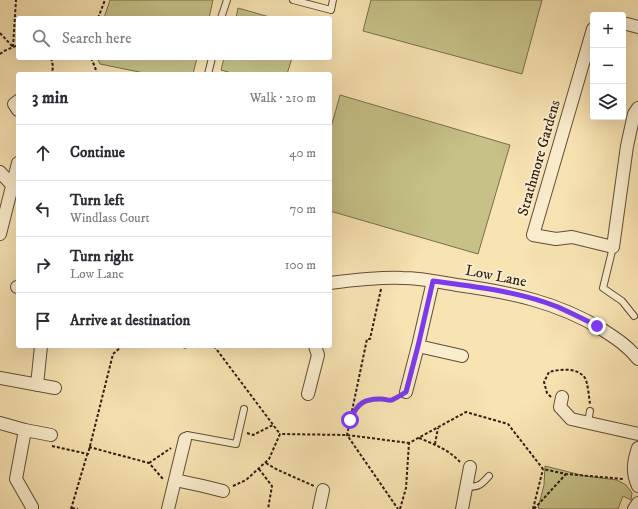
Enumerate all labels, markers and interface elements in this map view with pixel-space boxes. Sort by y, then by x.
map controls [590,12,626,120]
button: + [590,12,626,48]
search box [16,16,332,60]
icon: search [30,27,52,49]
text: Search here [62,29,131,48]
button: − [590,48,626,84]
button: layers [590,84,626,120]
text: 3 min [32,87,68,109]
text: Walk · 210 m [250,90,316,106]
street label: Strathmore Gardens [513,98,565,218]
icon: ahead [32,142,54,164]
text: Continue [70,143,125,162]
text: 40 m [289,145,316,161]
text: Turn left [70,191,124,210]
icon: left [32,198,54,220]
text: 70 m [290,201,316,217]
text: Windlass Court [70,210,150,226]
text: Turn right [70,247,133,266]
icon: right [32,254,54,276]
text: 100 m [285,257,316,273]
street label: Low Lane [464,261,528,291]
text: Low Lane [70,266,124,282]
icon: arrive [32,310,54,332]
text: Arrive at destination [70,311,190,330]
route end [588,317,606,335]
route start [341,411,359,429]

